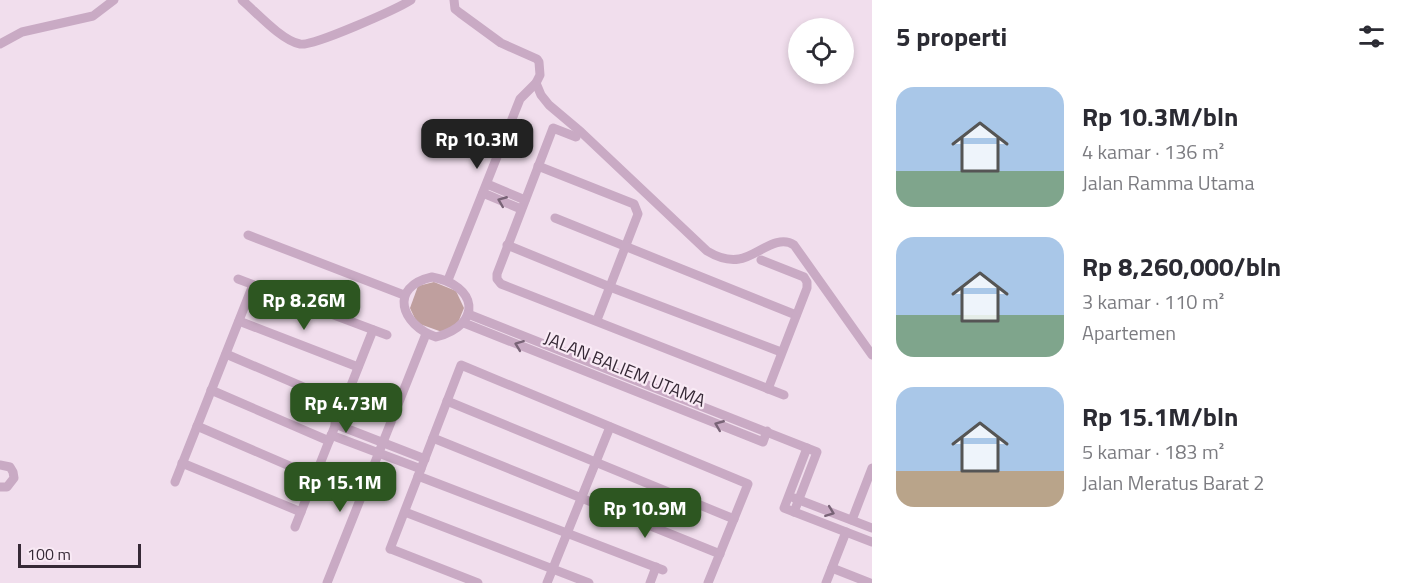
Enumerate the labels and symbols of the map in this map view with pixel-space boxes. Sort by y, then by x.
pin: Rp 10.3M [415,119,539,170]
one-way arrow [498,196,509,208]
pin: Rp 8.26M [242,280,366,331]
street label: JALAN BALIEM UTAMA [540,324,710,414]
one-way arrow [514,339,525,352]
pin: Rp 4.73M [284,383,408,434]
one-way arrow [715,420,726,432]
pin: Rp 15.1M [278,462,402,513]
pin: Rp 10.9M [583,488,707,539]
one-way arrow [824,505,835,517]
scale bar [18,541,141,568]

